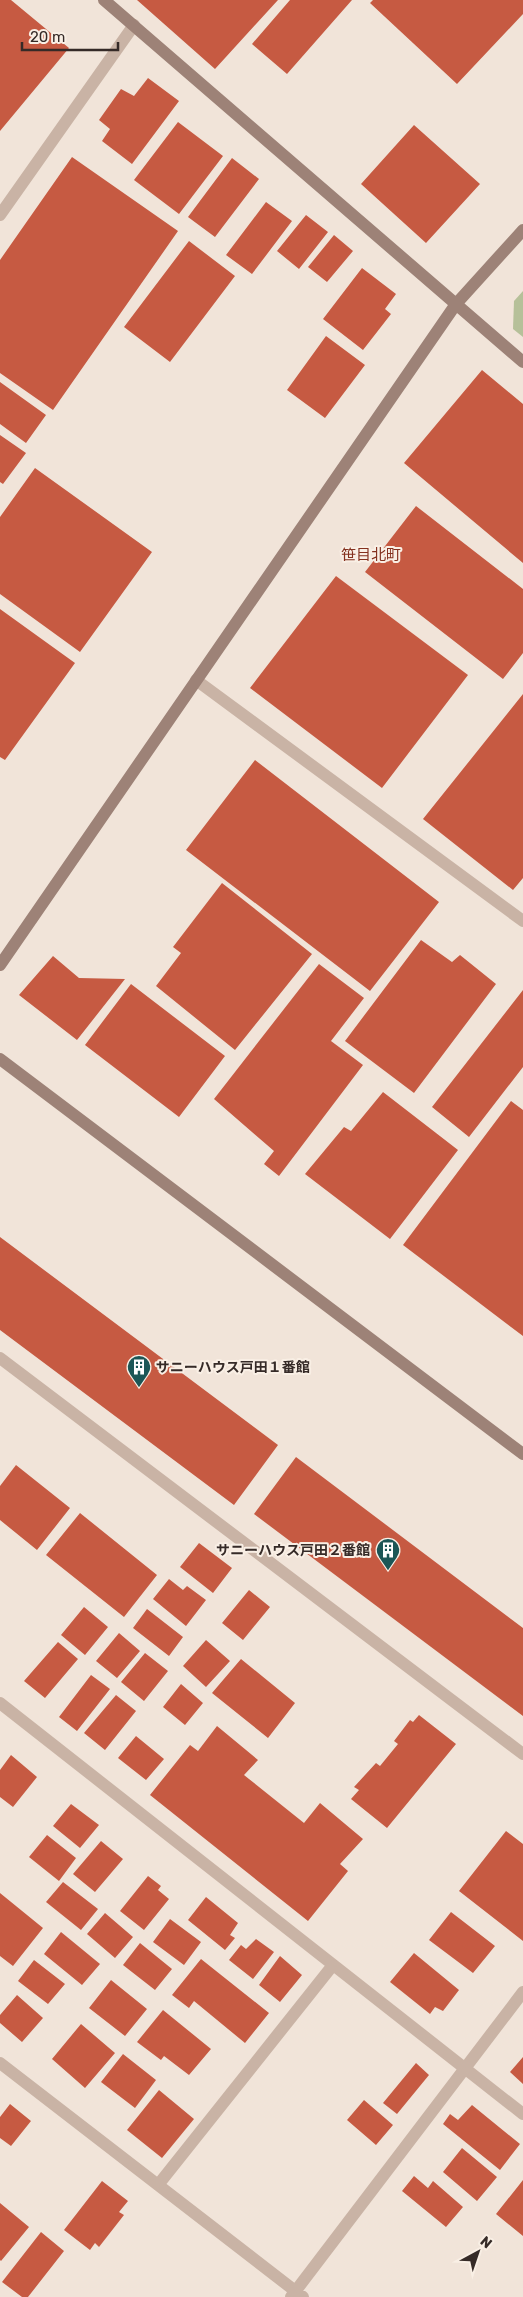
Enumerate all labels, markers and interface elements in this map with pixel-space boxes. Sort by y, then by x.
scale bar [22,20,119,52]
text: 20 m [30,28,65,46]
district label: 笹目北町 [341,546,401,564]
building icon: サニーハウス戸田１番館 [126,1354,152,1388]
place label: サニーハウス戸田１番館 [156,1359,310,1376]
building icon: サニーハウス戸田２番館 [375,1537,401,1571]
place label: サニーハウス戸田２番館 [216,1542,370,1559]
north arrow [453,2227,503,2277]
text: N [477,2233,495,2252]

